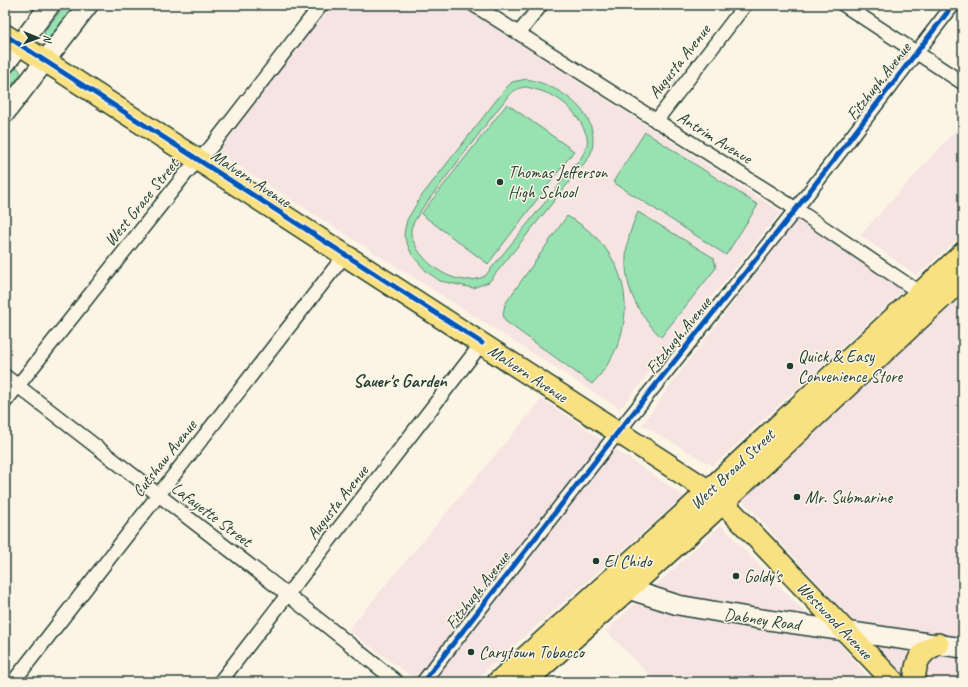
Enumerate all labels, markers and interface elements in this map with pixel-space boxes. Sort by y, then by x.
north arrow [18,18,58,58]
street label: Augusta Avenue [644,19,716,103]
text: N [41,35,55,44]
street label: Fitzhugh Avenue [842,37,916,124]
street label: Antrim Avenue [674,106,757,169]
street label: Malvern Avenue [207,145,296,213]
street label: West Grace Street [100,152,185,250]
place label: Thomas Jefferson High School [508,162,609,203]
marker: Thomas Jefferson High School [495,177,505,187]
street label: Fitzhugh Avenue [641,291,717,378]
street label: Malvern Avenue [484,340,573,408]
place label: Quick & Easy Convenience Store [798,346,903,387]
marker: Quick & Easy Convenience Store [785,361,795,371]
district label: Sauer's Garden [353,370,448,392]
street label: Cutshaw Avenue [128,414,202,501]
street label: West Broad Street [686,423,781,514]
street label: Augusta Avenue [302,460,374,544]
street label: Lafayette Street [167,477,258,553]
place label: Mr. Submarine [805,487,893,508]
marker: Mr. Submarine [792,492,802,502]
street label: Fitzhugh Avenue [441,546,515,633]
place label: El Chido [604,551,654,572]
marker: El Chido [591,556,601,566]
place label: Goldy's [744,566,784,587]
marker: Goldy's [731,571,741,581]
street label: Westwood Avenue [792,577,878,665]
street label: Dabney Road [722,604,804,636]
place label: Carytown Tobacco [479,642,586,663]
marker: Carytown Tobacco [466,647,476,657]

